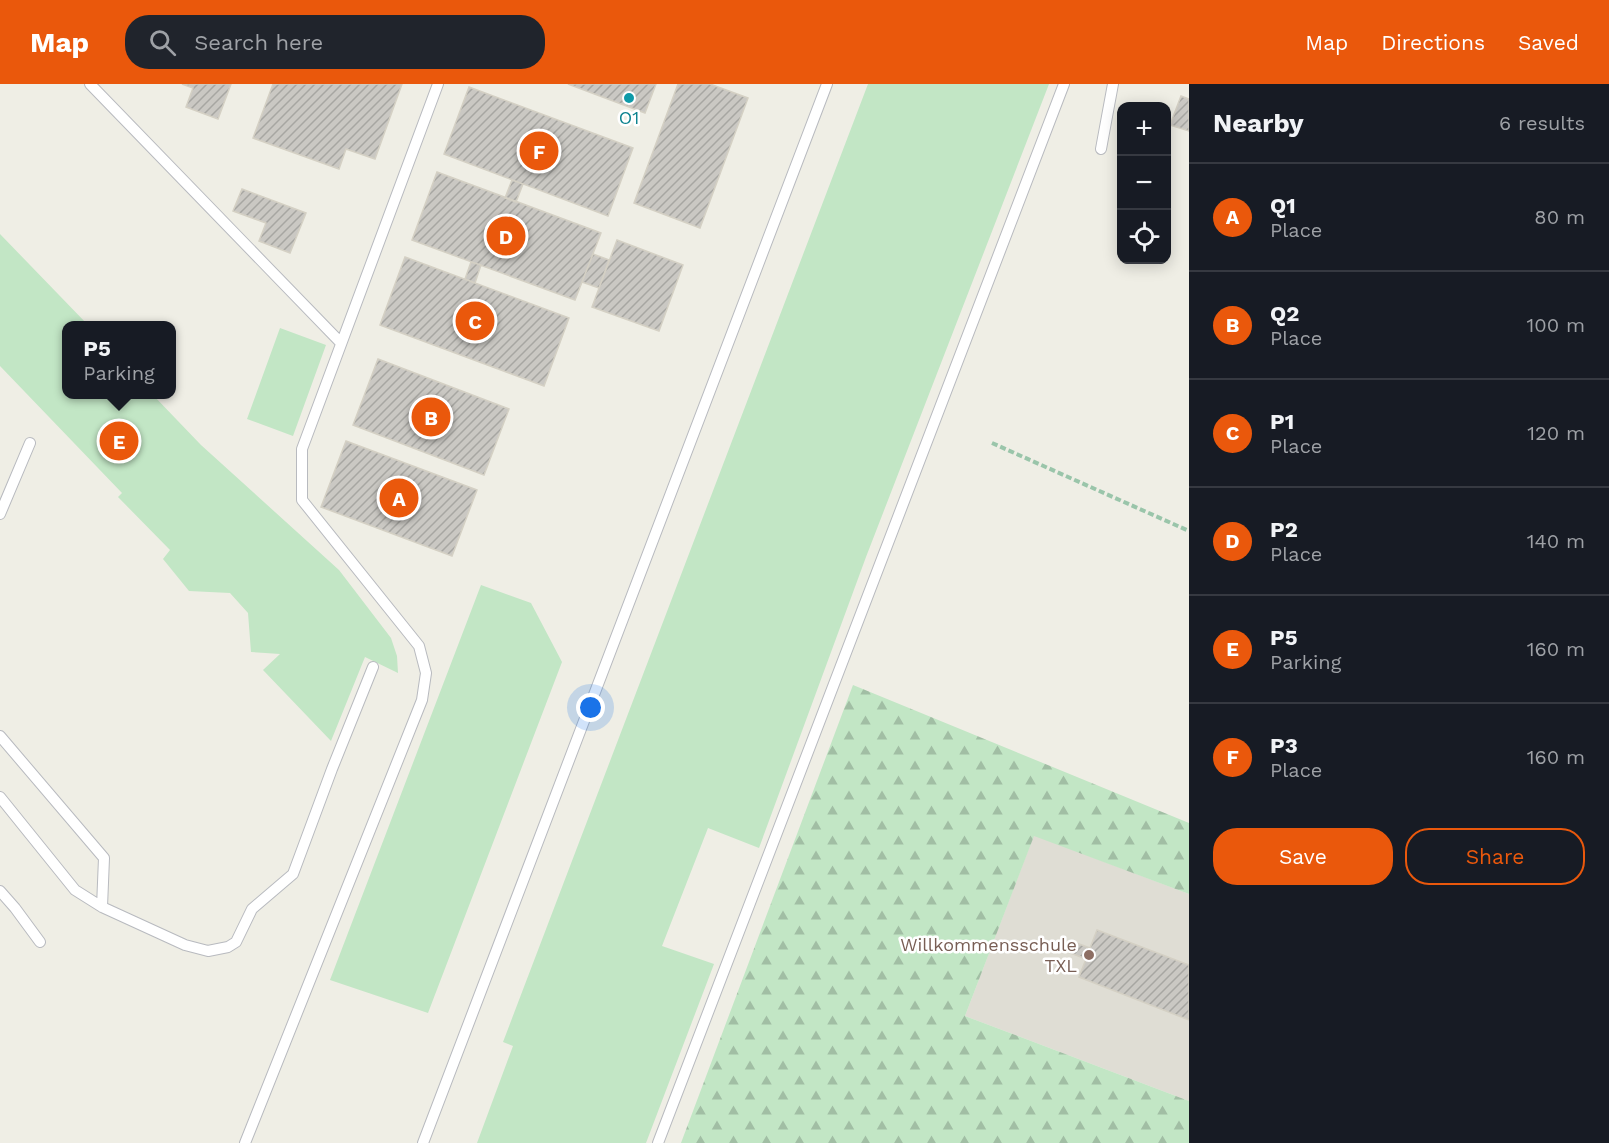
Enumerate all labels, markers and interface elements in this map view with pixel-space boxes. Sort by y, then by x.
search box [125,15,545,69]
text: Map [30,26,89,59]
icon: search [146,26,179,59]
text: Search here [194,30,323,55]
text: Map [1305,30,1348,55]
text: Directions [1381,30,1485,55]
text: Saved [1518,30,1579,55]
marker: O1 [622,91,636,105]
map controls [1117,102,1171,264]
button: + [1117,102,1171,156]
place label: O1 [619,107,639,128]
text: Nearby [1213,108,1304,138]
text: 6 results [1499,111,1585,135]
pin: F [520,128,558,174]
button: − [1117,156,1171,210]
text: Q1 [1270,193,1296,218]
text: A [1226,205,1239,229]
text: 80 m [1534,205,1585,229]
button: locate [1117,210,1171,264]
pin: D [486,214,526,258]
text: Place [1270,218,1322,242]
pin: C [456,298,494,344]
text: Q2 [1270,301,1299,326]
text: B [1226,313,1239,337]
text: 100 m [1526,313,1585,337]
popup [62,321,176,399]
text: Place [1270,326,1322,350]
text: P5 [83,336,111,361]
text: Parking [83,361,155,385]
pin: B [412,394,450,440]
text: P1 [1270,409,1294,434]
pin: E [100,418,138,464]
text: C [1226,421,1239,445]
text: 120 m [1527,421,1585,445]
text: Place [1270,434,1322,458]
pin: A [380,476,418,520]
text: P2 [1270,517,1298,542]
text: D [1225,529,1240,553]
text: 140 m [1527,529,1585,553]
text: Place [1270,542,1322,566]
text: P5 [1270,625,1298,650]
text: E [1226,637,1239,661]
text: 160 m [1527,637,1585,661]
text: Parking [1270,650,1341,674]
your location [576,693,605,722]
text: P3 [1270,733,1298,758]
text: F [1226,745,1239,769]
text: 160 m [1527,745,1585,769]
text: Place [1270,758,1322,782]
button: Save [1213,828,1393,885]
button: Share [1405,828,1585,885]
place label: Willkommensschule TXL [900,934,1077,976]
marker: Willkommensschule TXL [1082,948,1096,962]

